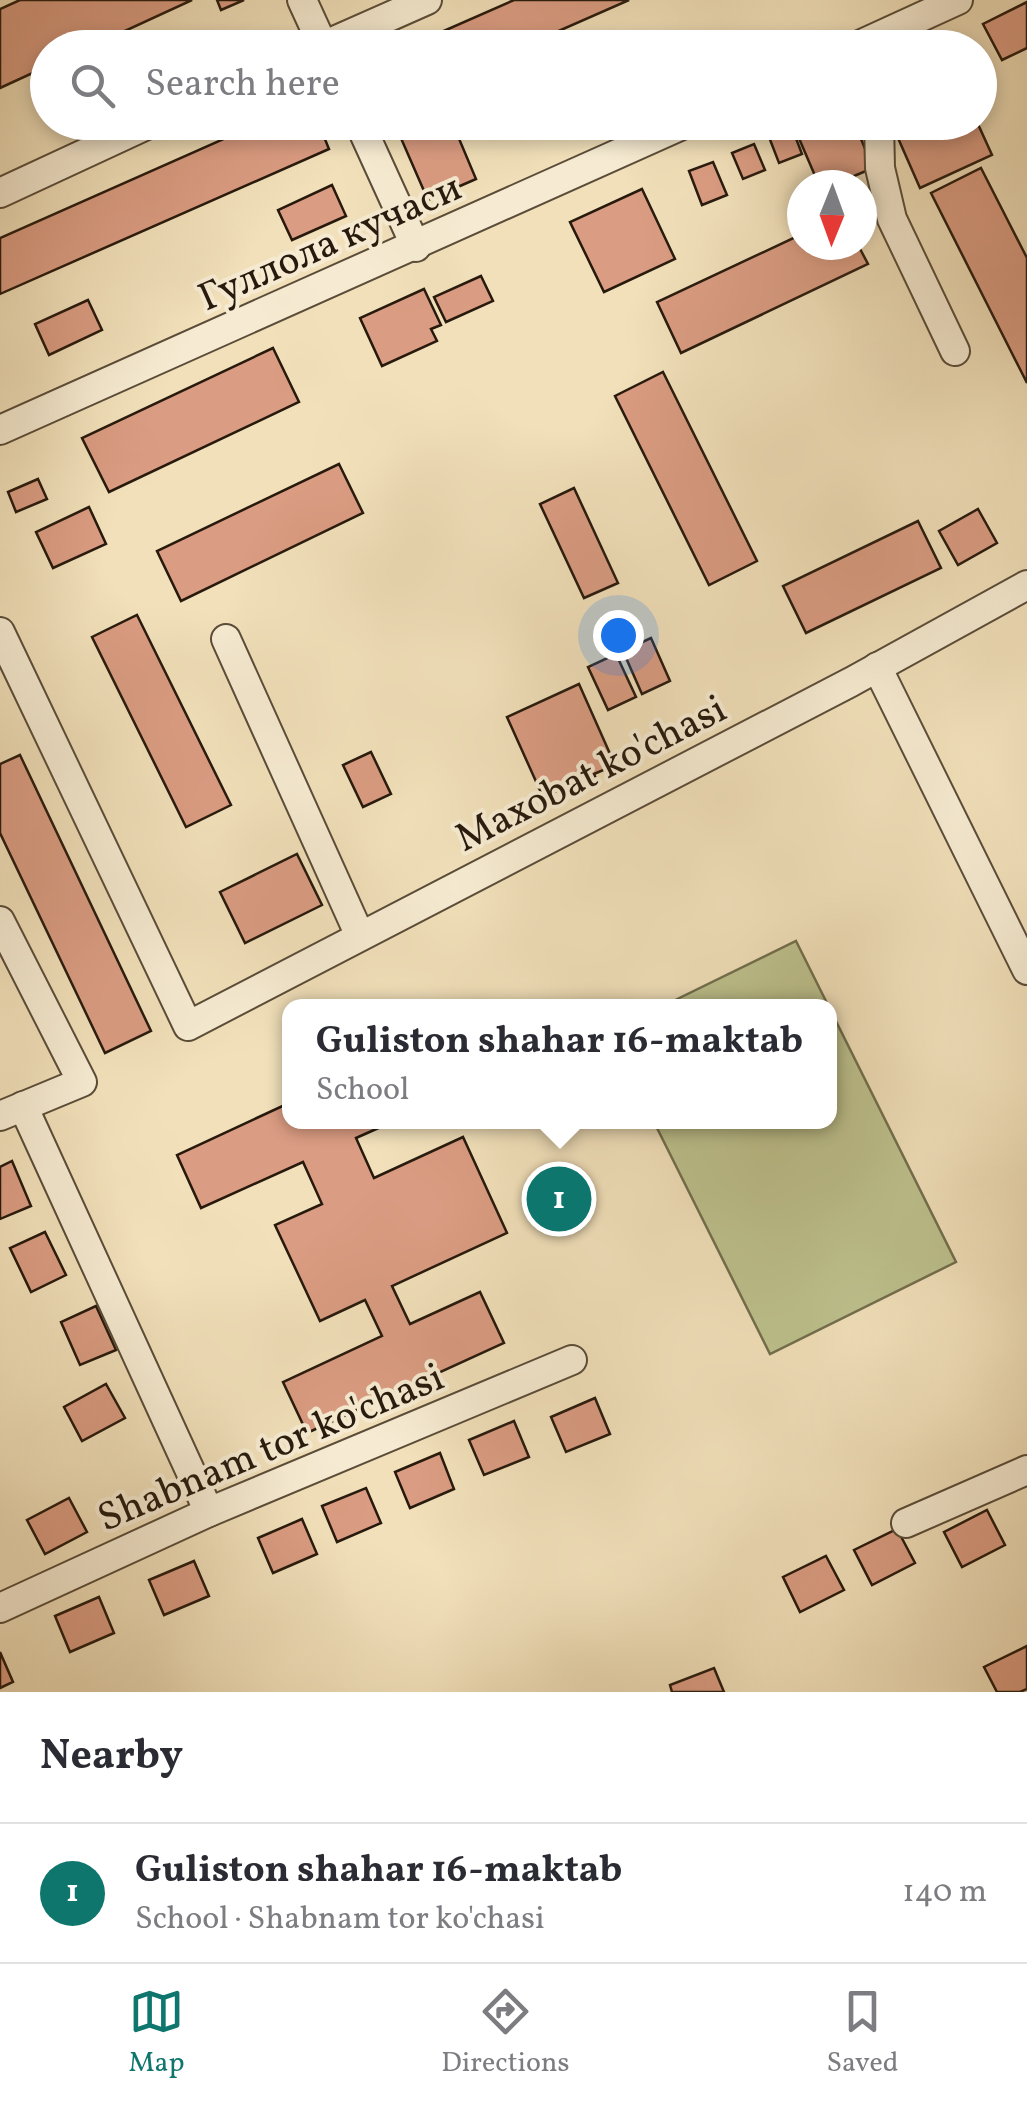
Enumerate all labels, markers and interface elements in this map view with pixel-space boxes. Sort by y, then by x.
search box [30,30,997,140]
icon: search [65,58,120,113]
text: Search here [145,59,340,112]
street label: Гуллола кучаси [190,162,471,328]
north arrow [787,170,877,260]
your location [593,610,644,661]
street label: Maxobat ko'chasi [447,683,737,868]
popup [282,999,837,1129]
text: Guliston shahar 16-maktab [316,1016,803,1069]
text: School [316,1069,409,1113]
pin: 1 [526,1162,592,1236]
street label: Shabnam tor ko'chasi [90,1351,453,1548]
text: Nearby [40,1728,183,1787]
text: Guliston shahar 16-maktab [135,1845,622,1898]
text: 1 [66,1871,79,1915]
text: 140 m [902,1871,987,1915]
text: School · Shabnam tor ko'chasi [135,1898,545,1942]
tab: Map [128,1984,184,2083]
tab: Directions [441,1984,570,2083]
tab: Saved [826,1984,899,2083]

